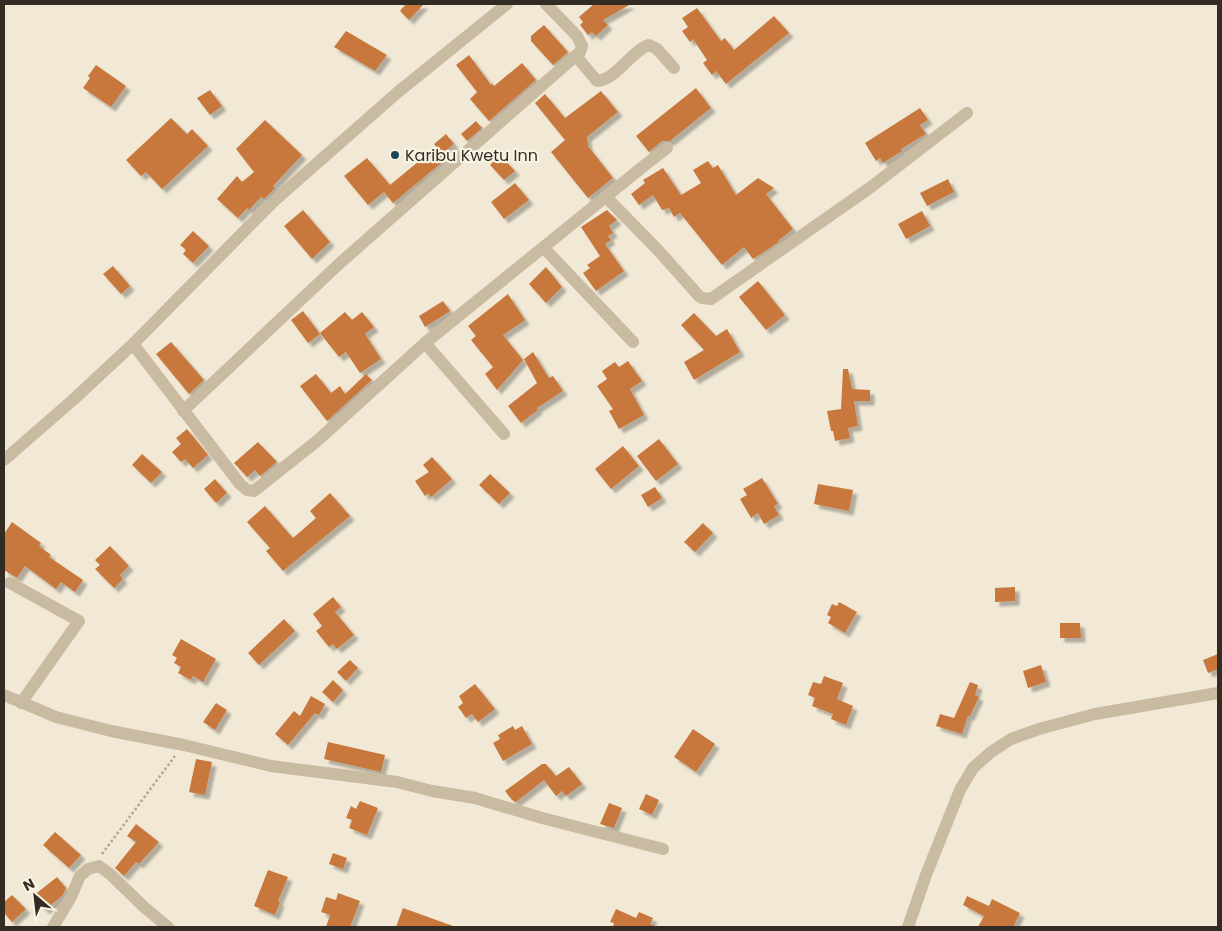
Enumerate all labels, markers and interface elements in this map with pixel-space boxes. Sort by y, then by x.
place label: Karibu Kwetu Inn [405,144,538,167]
marker: Karibu Kwetu Inn [389,149,401,161]
north arrow [10,871,60,921]
text: N [20,873,38,896]

